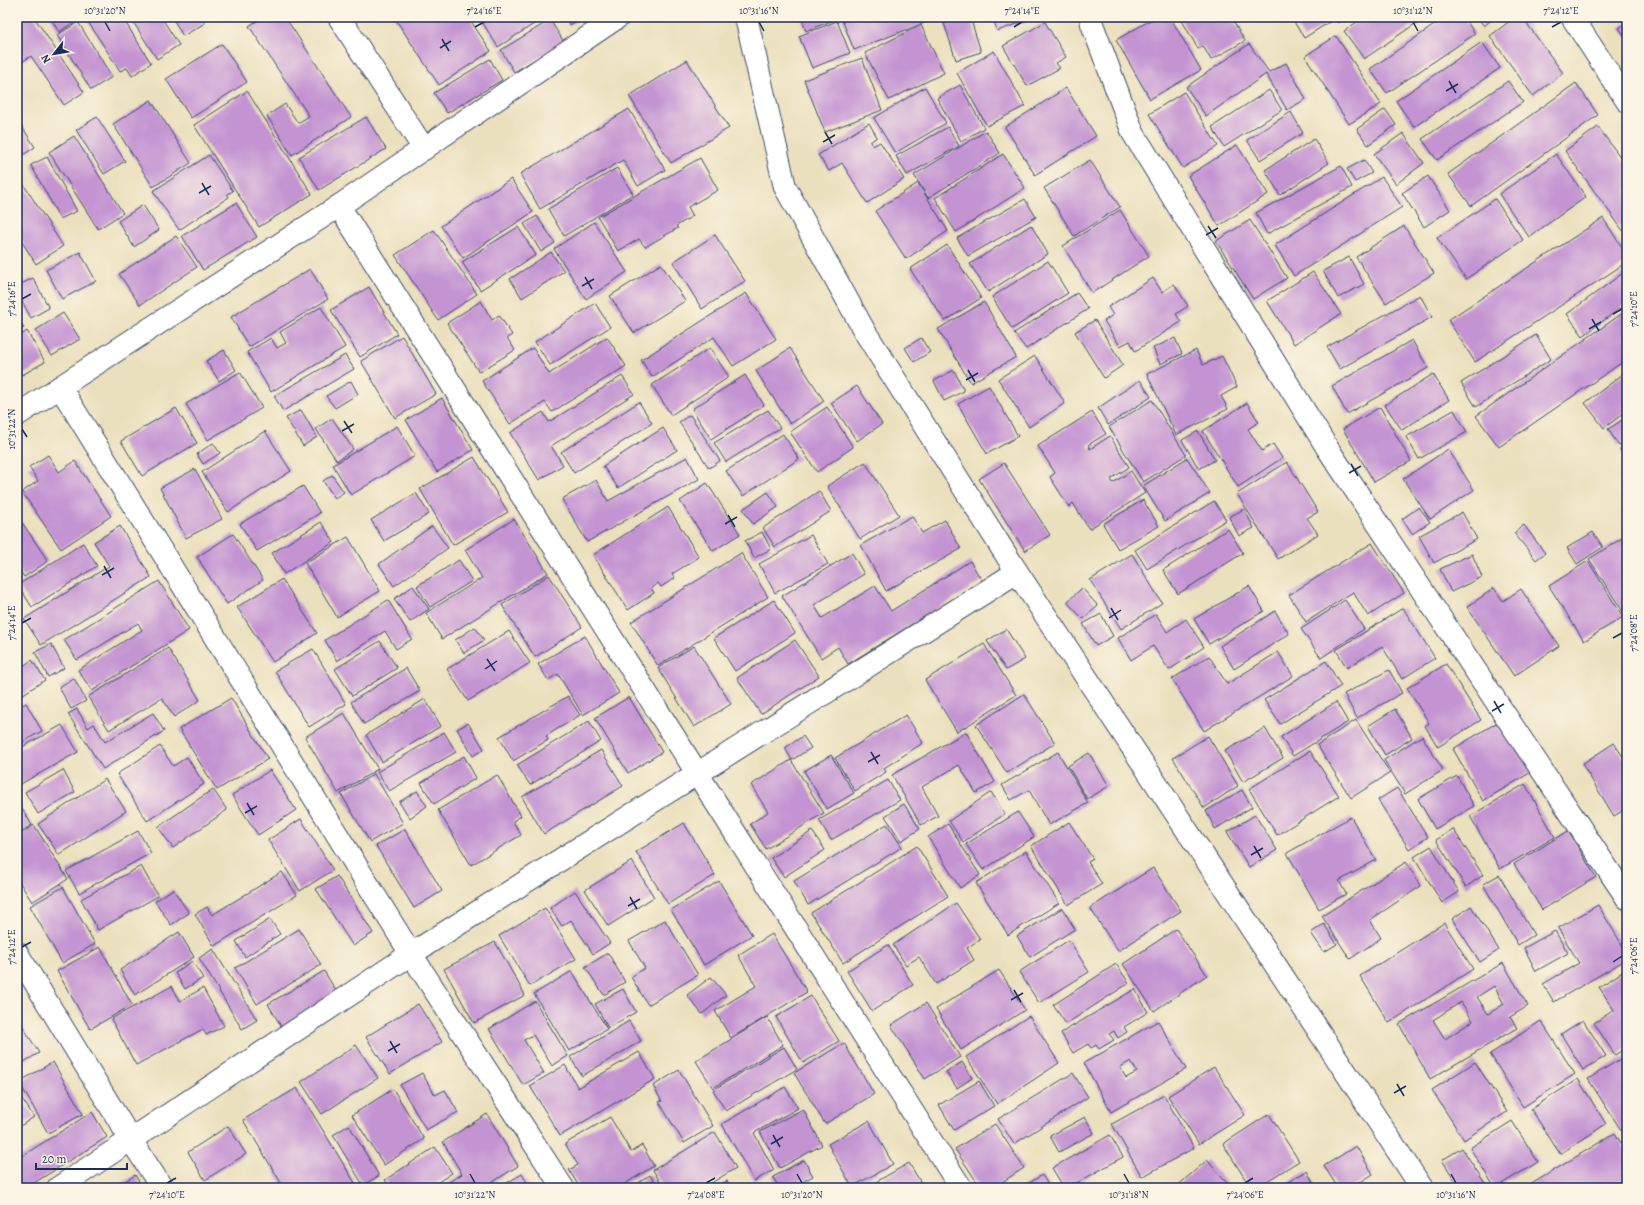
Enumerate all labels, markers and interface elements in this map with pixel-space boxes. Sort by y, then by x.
text: 10°31'20"N [84,4,126,17]
text: 7°24'16"E [466,4,502,17]
text: 10°31'16"N [739,4,779,17]
text: 7°24'14"E [1004,4,1040,17]
text: 10°31'12"N [1393,4,1433,17]
text: 7°24'12"E [1543,4,1579,17]
north arrow [34,34,74,74]
text: N [37,52,54,66]
text: 7°24'16"E [5,281,18,317]
text: 7°24'10"E [1627,291,1640,327]
text: 10°31'22"N [5,409,18,449]
text: 7°24'14"E [5,605,18,641]
text: 7°24'08"E [1627,614,1640,652]
text: 7°24'12"E [5,929,18,965]
text: 7°24'06"E [1627,937,1640,975]
scale bar [36,1145,127,1171]
text: 20 m [42,1151,66,1167]
text: 7°24'10"E [149,1188,185,1201]
text: 10°31'22"N [455,1188,495,1201]
text: 7°24'08"E [687,1188,725,1201]
text: 10°31'20"N [781,1188,823,1201]
text: 10°31'18"N [1109,1188,1149,1201]
text: 7°24'06"E [1226,1188,1264,1201]
text: 10°31'16"N [1436,1188,1476,1201]

